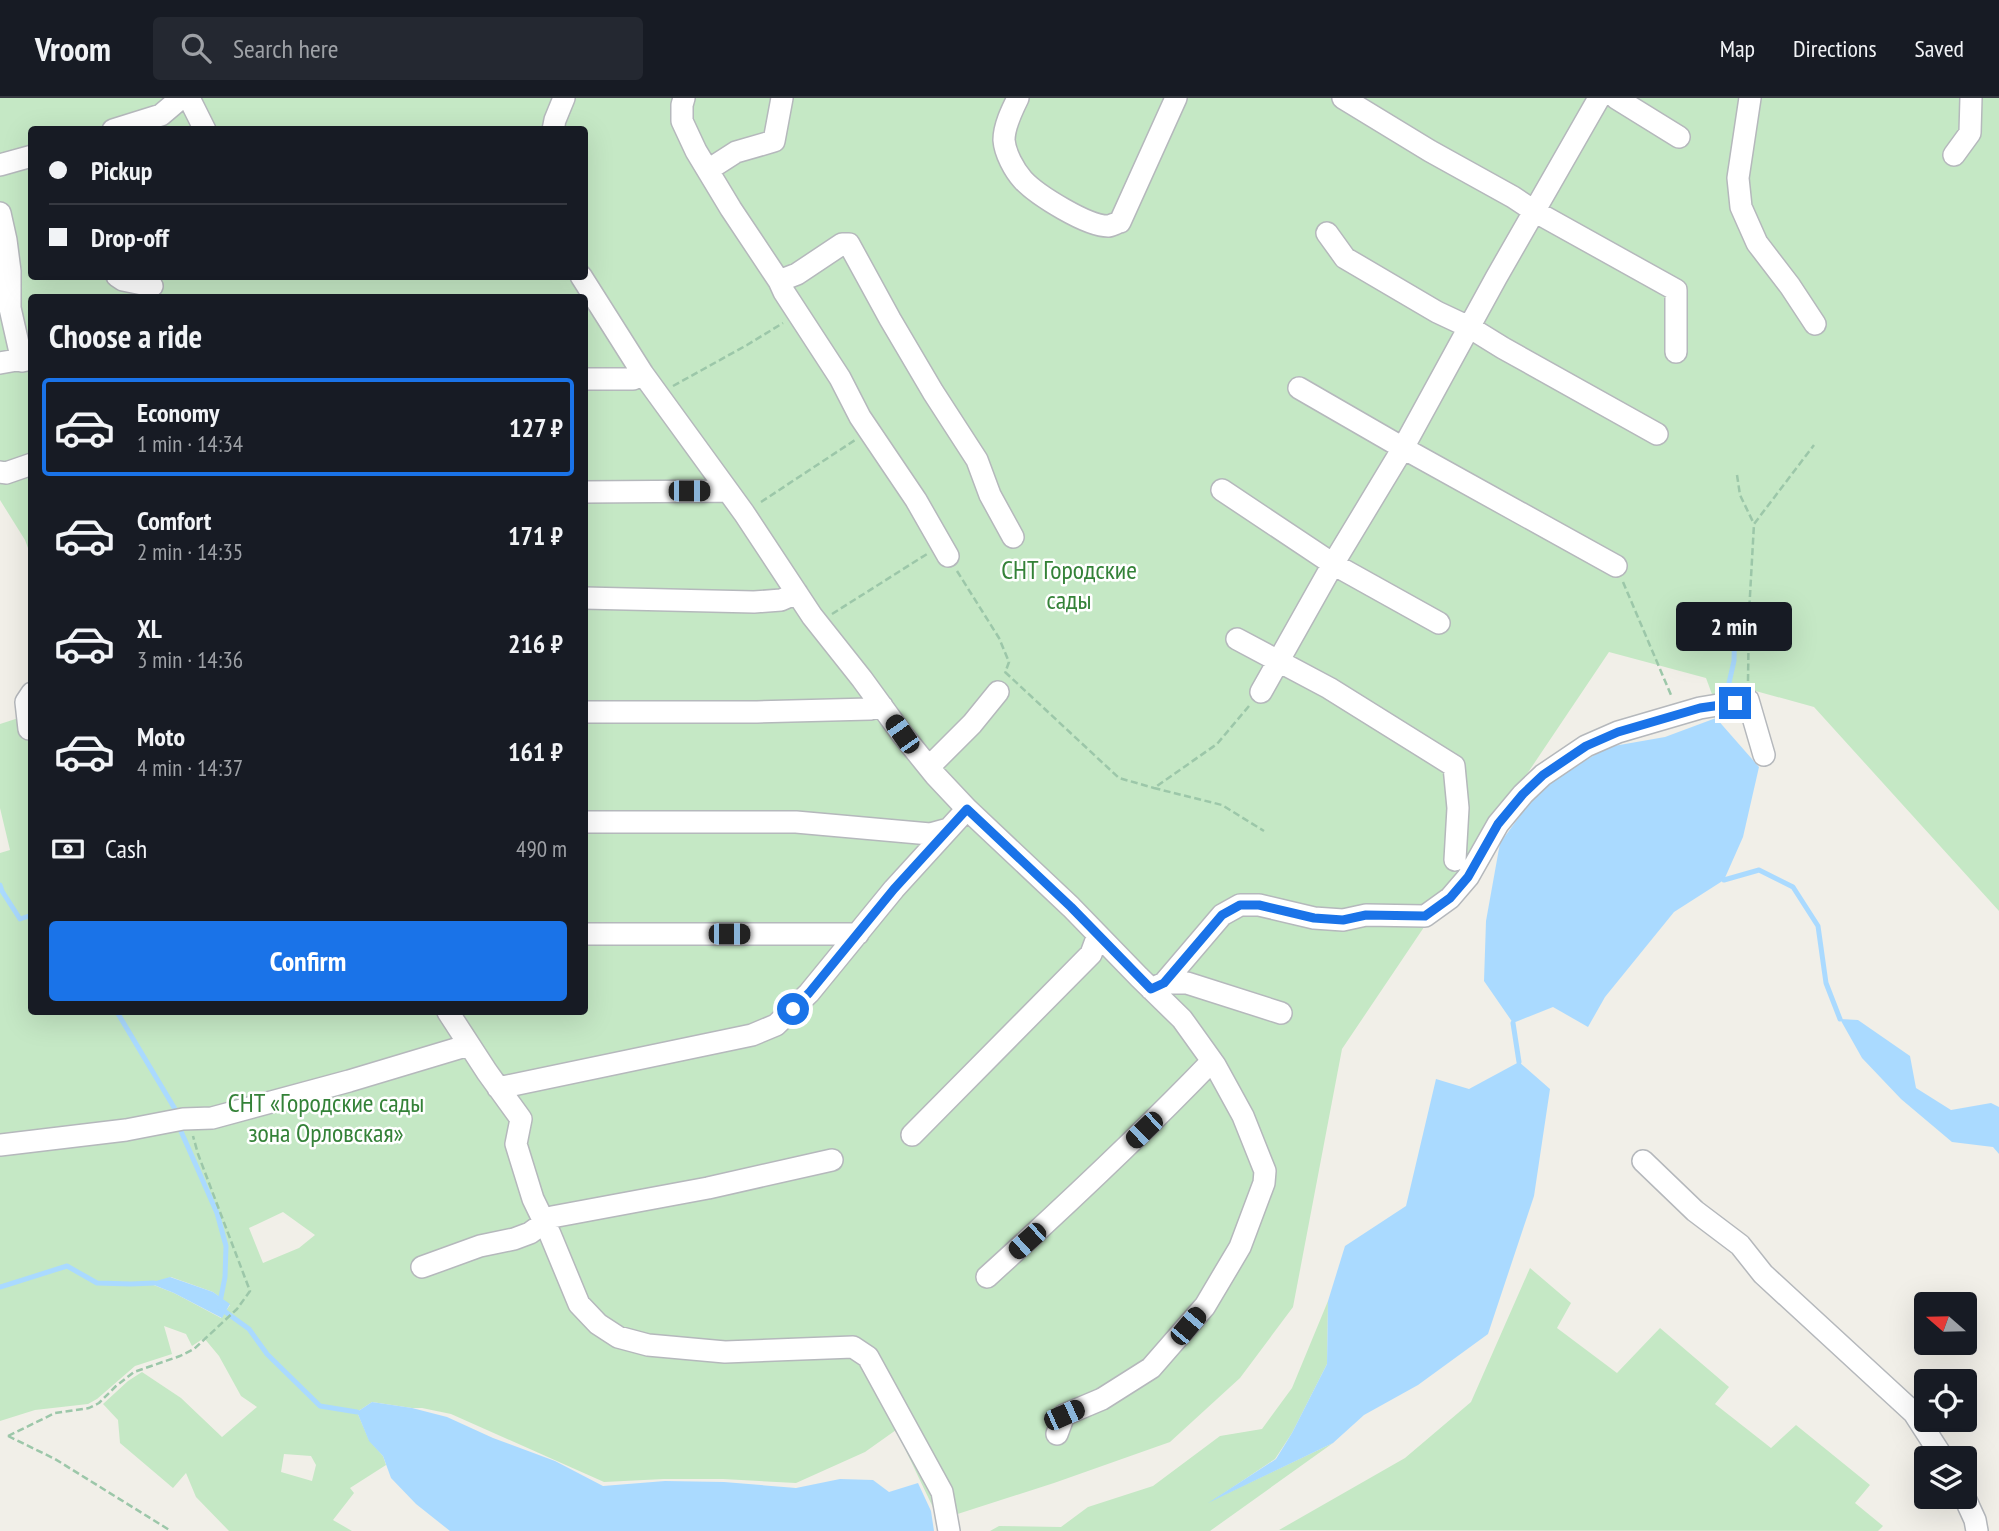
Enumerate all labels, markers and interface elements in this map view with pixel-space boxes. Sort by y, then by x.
search box [153,17,643,80]
text: Vroom [35,27,111,70]
icon: search [177,29,215,67]
text: Search here [233,32,339,65]
text: Map [1720,33,1755,64]
text: Directions [1793,33,1877,64]
text: Saved [1915,33,1964,64]
text: Pickup [91,154,152,187]
text: Drop-off [91,221,169,254]
text: Choose a ride [49,315,202,357]
icon: car [53,396,116,459]
text: Economy [137,396,219,429]
text: 127 ₽ [509,411,563,444]
text: 1 min · 14:34 [137,429,243,458]
car [669,481,711,502]
icon: car [53,504,116,567]
text: Comfort [137,504,211,537]
text: 171 ₽ [508,519,563,552]
text: 2 min · 14:35 [137,537,243,566]
park label: СНТ Городские сады [1001,553,1137,616]
callout: 2 min [1677,602,1793,650]
icon: car [53,612,116,675]
text: XL [137,612,162,645]
text: 2 min [1711,612,1757,641]
text: 216 ₽ [508,627,563,660]
text: 3 min · 14:36 [137,645,243,674]
route end [1719,687,1751,719]
car [882,711,923,757]
icon: car [53,720,116,783]
text: Moto [137,720,185,753]
text: 161 ₽ [508,735,563,768]
text: 4 min · 14:37 [137,753,243,782]
icon: cash [49,830,87,868]
text: Cash [105,832,147,865]
text: 490 m [516,834,567,863]
button: Confirm [49,921,567,1001]
car [709,924,751,945]
route start [777,993,809,1025]
park label: СНТ «Городские сады зона Орловская» [228,1086,424,1149]
car [1122,1108,1167,1152]
car [1005,1219,1050,1263]
north arrow [1914,1292,1978,1354]
map controls [1914,1292,1977,1509]
car [1167,1303,1210,1349]
button: locate [1914,1369,1977,1432]
car [1041,1397,1088,1433]
button: layers [1914,1446,1977,1509]

